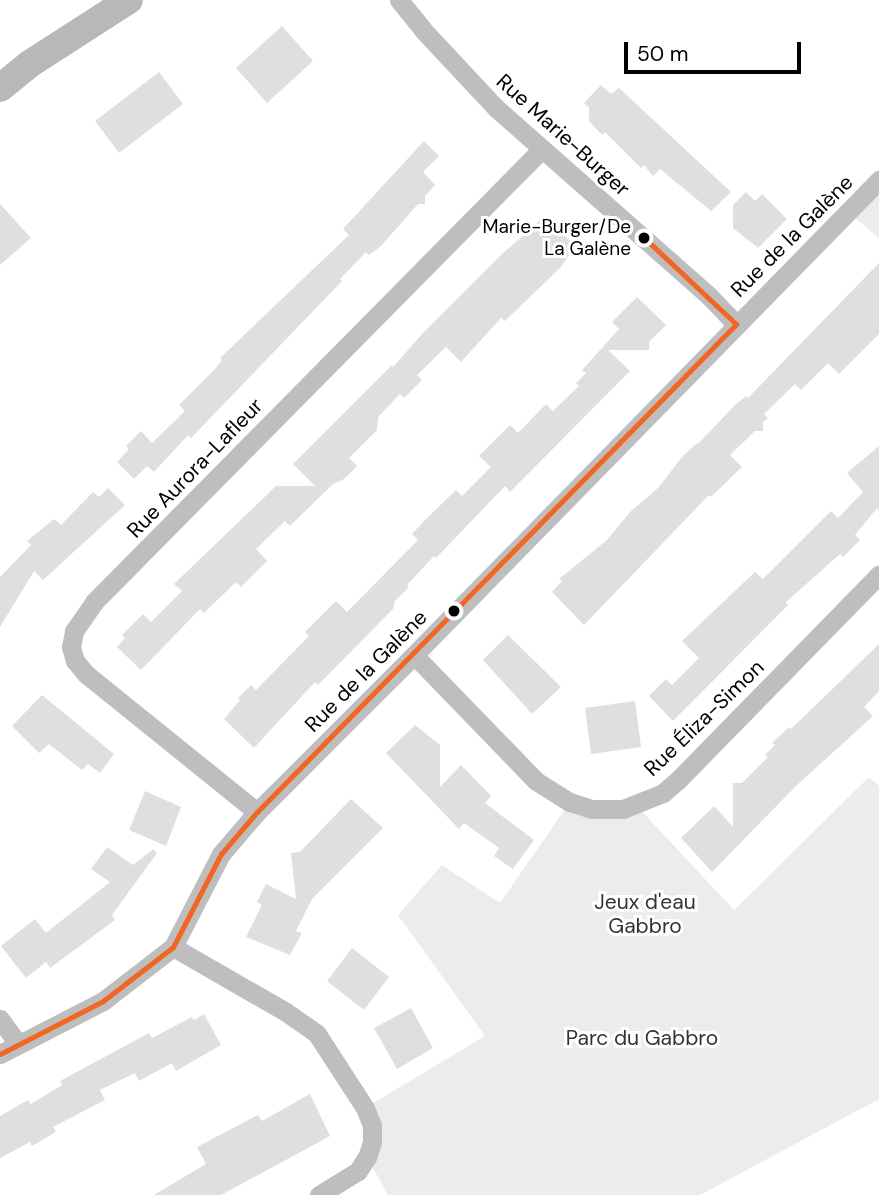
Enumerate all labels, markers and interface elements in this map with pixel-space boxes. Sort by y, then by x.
scale bar [627,28,804,72]
text: 50 m [637,40,688,68]
street label: Rue Marie-Burger [491,69,635,201]
street label: Rue de la Galène [726,170,858,302]
place label: Marie-Burger/De La Galène [482,216,631,260]
marker: Marie-Burger/De La Galène [637,231,651,245]
street label: Rue Aurora-Lafleur [122,393,268,543]
unlabelled marker [447,604,461,618]
street label: Rue de la Galène [300,605,432,737]
street label: Rue Éliza-Simon [639,655,769,781]
park label: Jeux d'eau Gabbro [594,889,696,939]
park label: Parc du Gabbro [566,1025,718,1051]

